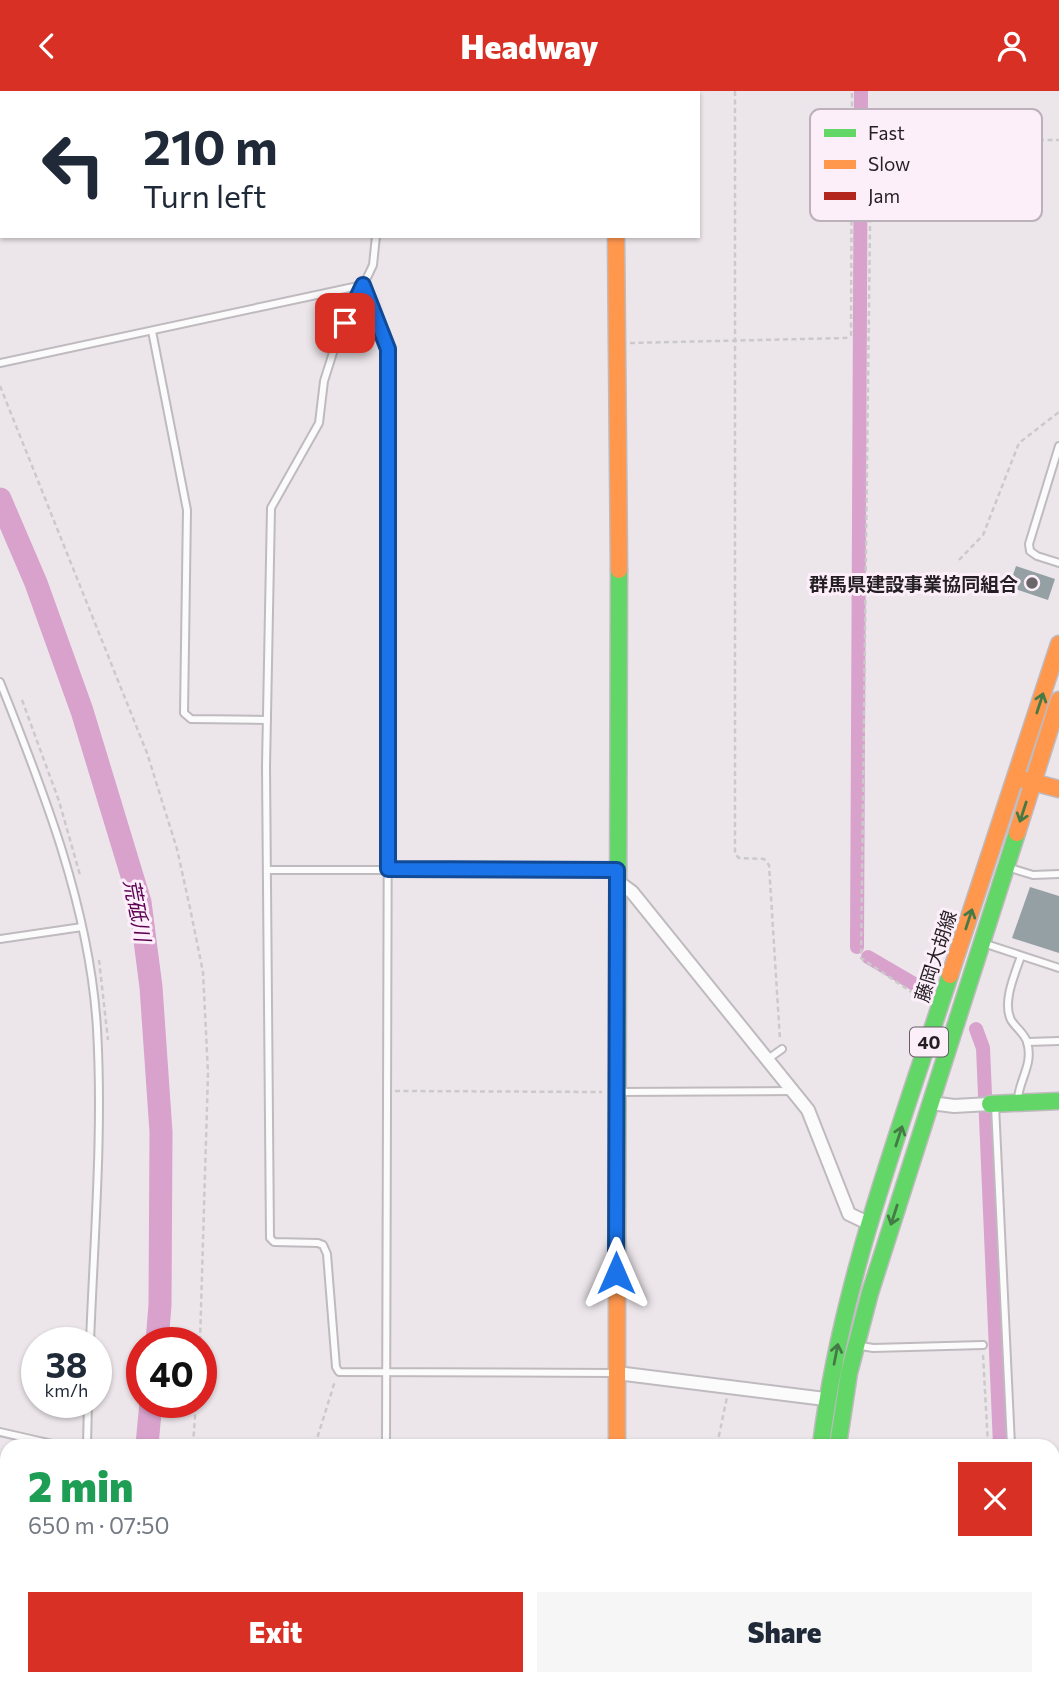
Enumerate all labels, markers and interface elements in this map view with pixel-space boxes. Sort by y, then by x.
text: Headway [461,26,598,66]
icon: back [28,27,66,65]
icon: person [993,27,1031,65]
legend [810,109,1042,221]
text: 210 m [143,115,278,175]
icon: left [28,119,119,210]
text: Fast [868,121,905,144]
text: Slow [868,152,910,175]
text: Turn left [143,175,267,215]
text: Jam [868,184,900,207]
pin [315,293,375,353]
icon: arrive [326,304,364,342]
place label: 群馬県建設事業協同組合 [809,572,1018,595]
marker: 群馬県建設事業協同組合 [1024,575,1040,591]
one-way arrow [1034,692,1047,714]
one-way arrow [1016,800,1028,822]
water label: 荒砥川 [120,877,157,945]
street label: 藤岡大胡線 [909,907,961,1005]
one-way arrow [964,909,976,931]
road number: 40 [910,1027,948,1057]
one-way arrow [893,1125,906,1147]
one-way arrow [887,1204,900,1226]
position arrow [579,1236,653,1310]
speed limit sign: 40 [126,1327,217,1418]
text: 38 [45,1342,88,1385]
one-way arrow [829,1343,843,1366]
text: km/h [45,1379,88,1401]
text: 2 min [28,1459,134,1511]
button: close [958,1462,1032,1536]
text: 650 m · 07:50 [28,1511,170,1539]
button: Exit [28,1592,523,1672]
button: Share [537,1592,1032,1672]

